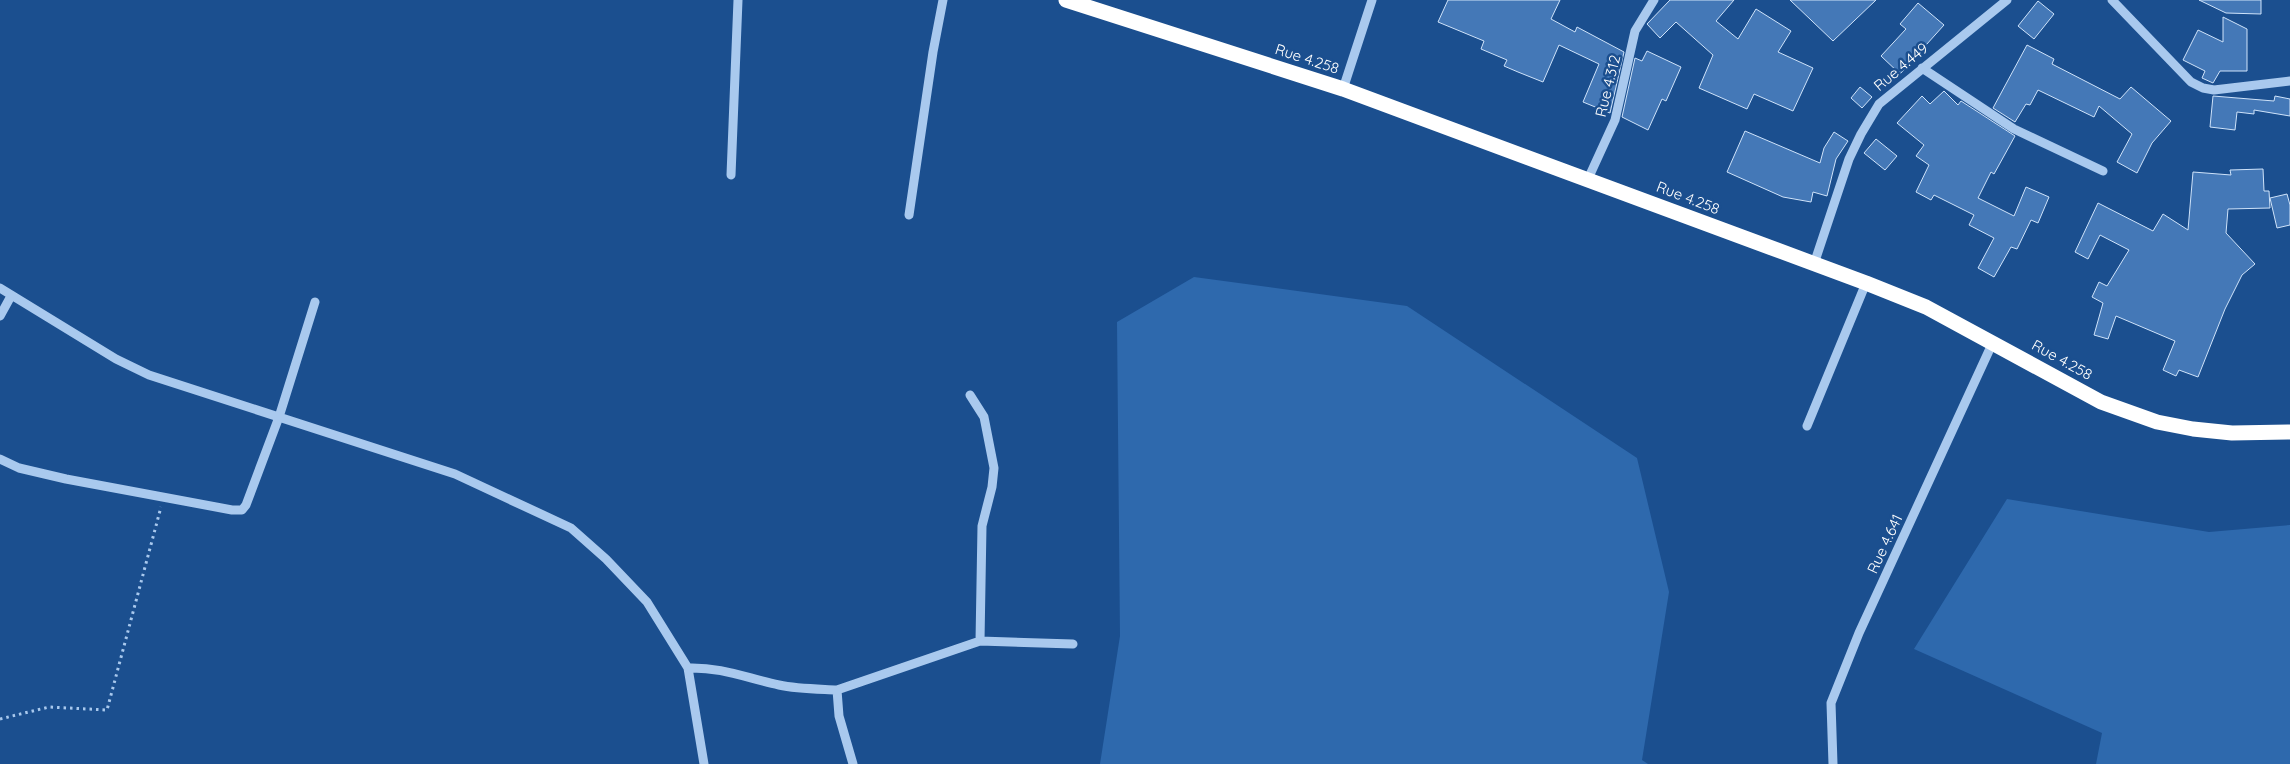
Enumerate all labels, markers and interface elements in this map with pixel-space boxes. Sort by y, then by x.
street label: Rue 4.449 [1870,38,1932,95]
street label: Rue 4.258 [1273,39,1342,78]
street label: Rue 4.312 [1591,53,1624,119]
street label: Rue 4.258 [1654,177,1722,218]
street label: Rue 4.258 [2029,335,2096,384]
street label: Rue 4.641 [1863,511,1907,576]

